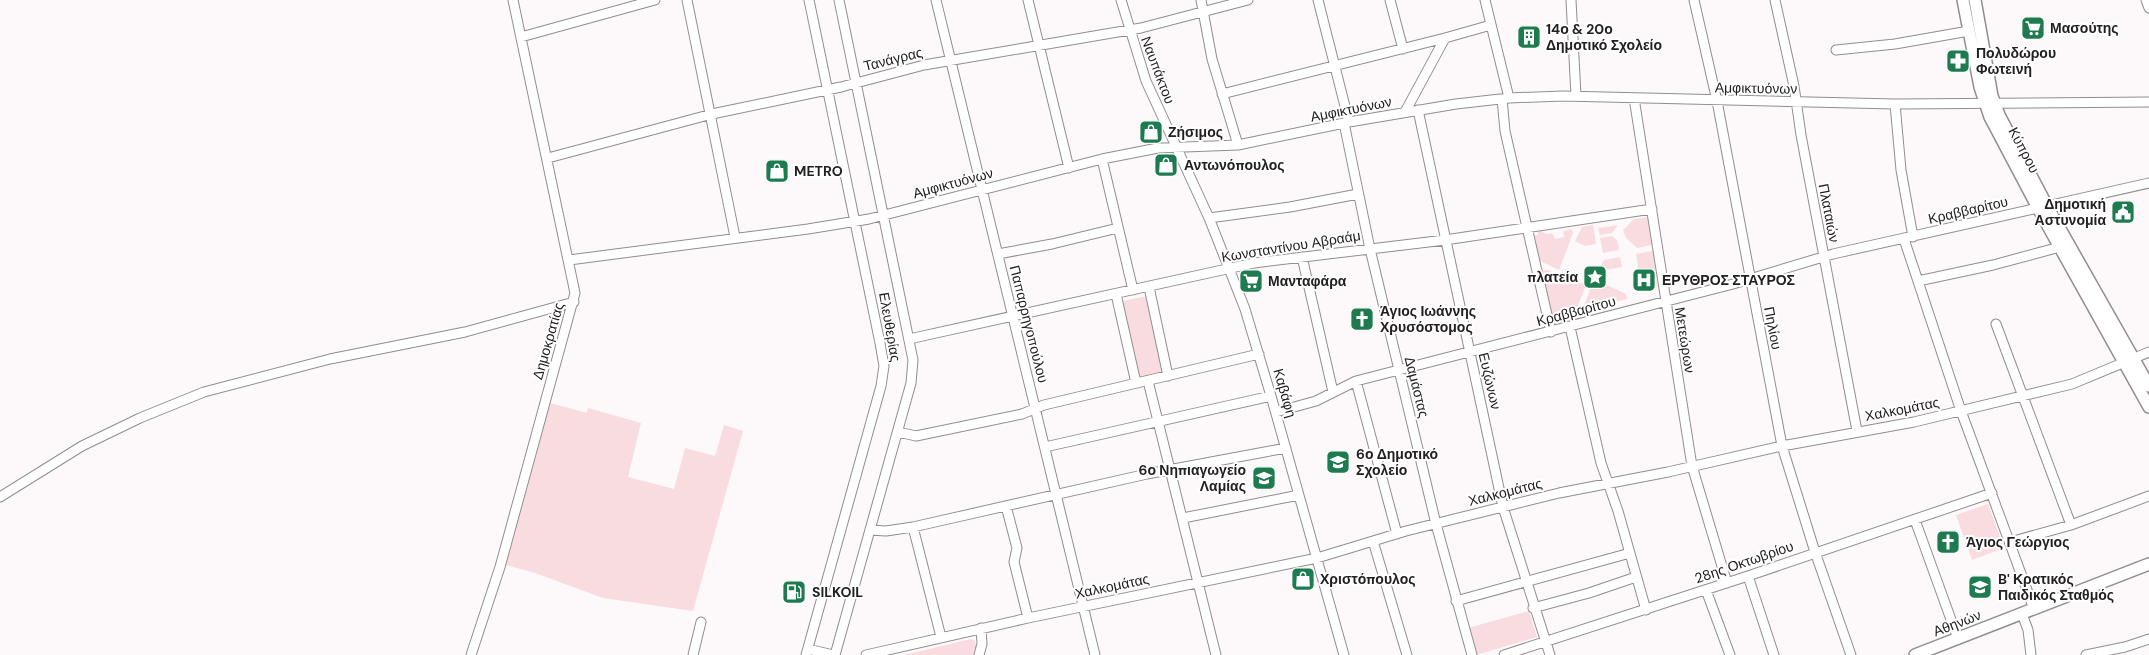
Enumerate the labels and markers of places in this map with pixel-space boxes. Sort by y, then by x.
supermarket icon: Μασούτης [2020,15,2046,41]
place label: Μασούτης [2050,19,2119,37]
place label: 14ο & 20ο Δημοτικό Σχολείο [1546,20,1662,54]
building icon: 14ο & 20ο Δημοτικό Σχολείο [1516,24,1542,50]
place label: Πολυδώρου Φωτεινή [1976,44,2056,78]
pharmacy icon: Πολυδώρου Φωτεινή [1945,48,1971,74]
shop icon: Ζήσιμος [1138,119,1164,145]
place label: Ζήσιμος [1168,123,1223,141]
shop icon: Αντωνόπουλος [1153,152,1179,178]
place label: Αντωνόπουλος [1184,156,1285,174]
shop icon: METRO [764,158,790,184]
place label: METRO [794,162,843,180]
place label: Δημοτική Αστυνομία [2035,195,2106,229]
public building icon: Δημοτική Αστυνομία [2110,199,2136,225]
place icon: πλατεία [1582,264,1608,290]
hospital icon: ΕΡΥΘΡΟΣ ΣΤΑΥΡΟΣ [1631,267,1657,293]
supermarket icon: Μανταφάρα [1238,268,1264,294]
place label: πλατεία [1527,268,1578,286]
place label: ΕΡΥΘΡΟΣ ΣΤΑΥΡΟΣ [1662,271,1795,289]
place label: Μανταφάρα [1268,272,1347,290]
place label: Άγιος Ιωάννης Χρυσόστομος [1380,302,1476,336]
church icon: Άγιος Ιωάννης Χρυσόστομος [1349,306,1375,332]
place label: 6ο Δημοτικό Σχολείο [1356,445,1438,479]
school or university icon: 6ο Δημοτικό Σχολείο [1325,449,1351,475]
place label: 6ο Νηπιαγωγείο Λαμίας [1139,461,1246,495]
school or university icon: 6ο Νηπιαγωγείο Λαμίας [1251,465,1277,491]
church icon: Άγιος Γεώργιος [1935,529,1961,555]
place label: Άγιος Γεώργιος [1966,533,2069,551]
shop icon: Χριστόπουλος [1290,566,1316,592]
place label: Χριστόπουλος [1320,570,1415,588]
place label: B' Κρατικός Παιδικός Σταθμός [1998,570,2114,604]
school or university icon: B' Κρατικός Παιδικός Σταθμός [1967,574,1993,600]
fuel station icon: SILKOIL [781,579,807,605]
place label: SILKOIL [812,583,863,601]

